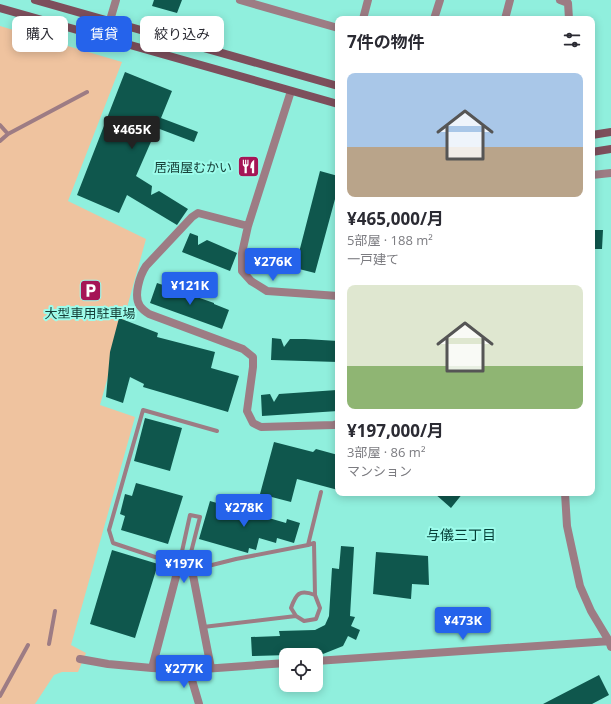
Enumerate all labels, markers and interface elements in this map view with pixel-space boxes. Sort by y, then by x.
chip: 購入 [12,16,68,52]
chip: 賃貸 [76,16,132,52]
chip: 絞り込み [140,16,224,52]
icon: filters [561,29,583,51]
text: 7件の物件 [347,30,425,53]
icon: home [429,99,501,171]
pin: ¥465K [104,116,160,150]
text: ¥465K [113,120,151,138]
restaurant icon: 居酒屋むかい [235,154,261,180]
place label: 居酒屋むかい [154,158,232,176]
text: ¥465,000/月 [347,207,444,230]
text: 5部屋 · 188 m² [347,231,433,249]
pin: ¥276K [245,248,301,282]
text: 一戸建て [347,250,399,268]
text: ¥276K [254,252,292,270]
pin: ¥121K [162,272,218,306]
text: ¥121K [171,276,209,294]
parking icon: 大型車用駐車場 [77,278,103,304]
place label: 大型車用駐車場 [44,304,136,322]
icon: home [429,311,501,383]
text: ¥197,000/月 [347,419,444,442]
text: 3部屋 · 86 m² [347,443,425,461]
text: マンション [347,462,412,480]
pin: ¥278K [216,494,272,528]
text: ¥278K [225,498,263,516]
district label: 与儀三丁目 [426,525,496,544]
pin: ¥197K [156,550,212,584]
text: ¥197K [165,554,203,572]
pin: ¥473K [435,607,491,641]
text: ¥473K [444,611,482,629]
map controls [279,648,323,692]
button: locate [279,648,323,692]
pin: ¥277K [156,655,212,689]
text: ¥277K [165,659,203,677]

